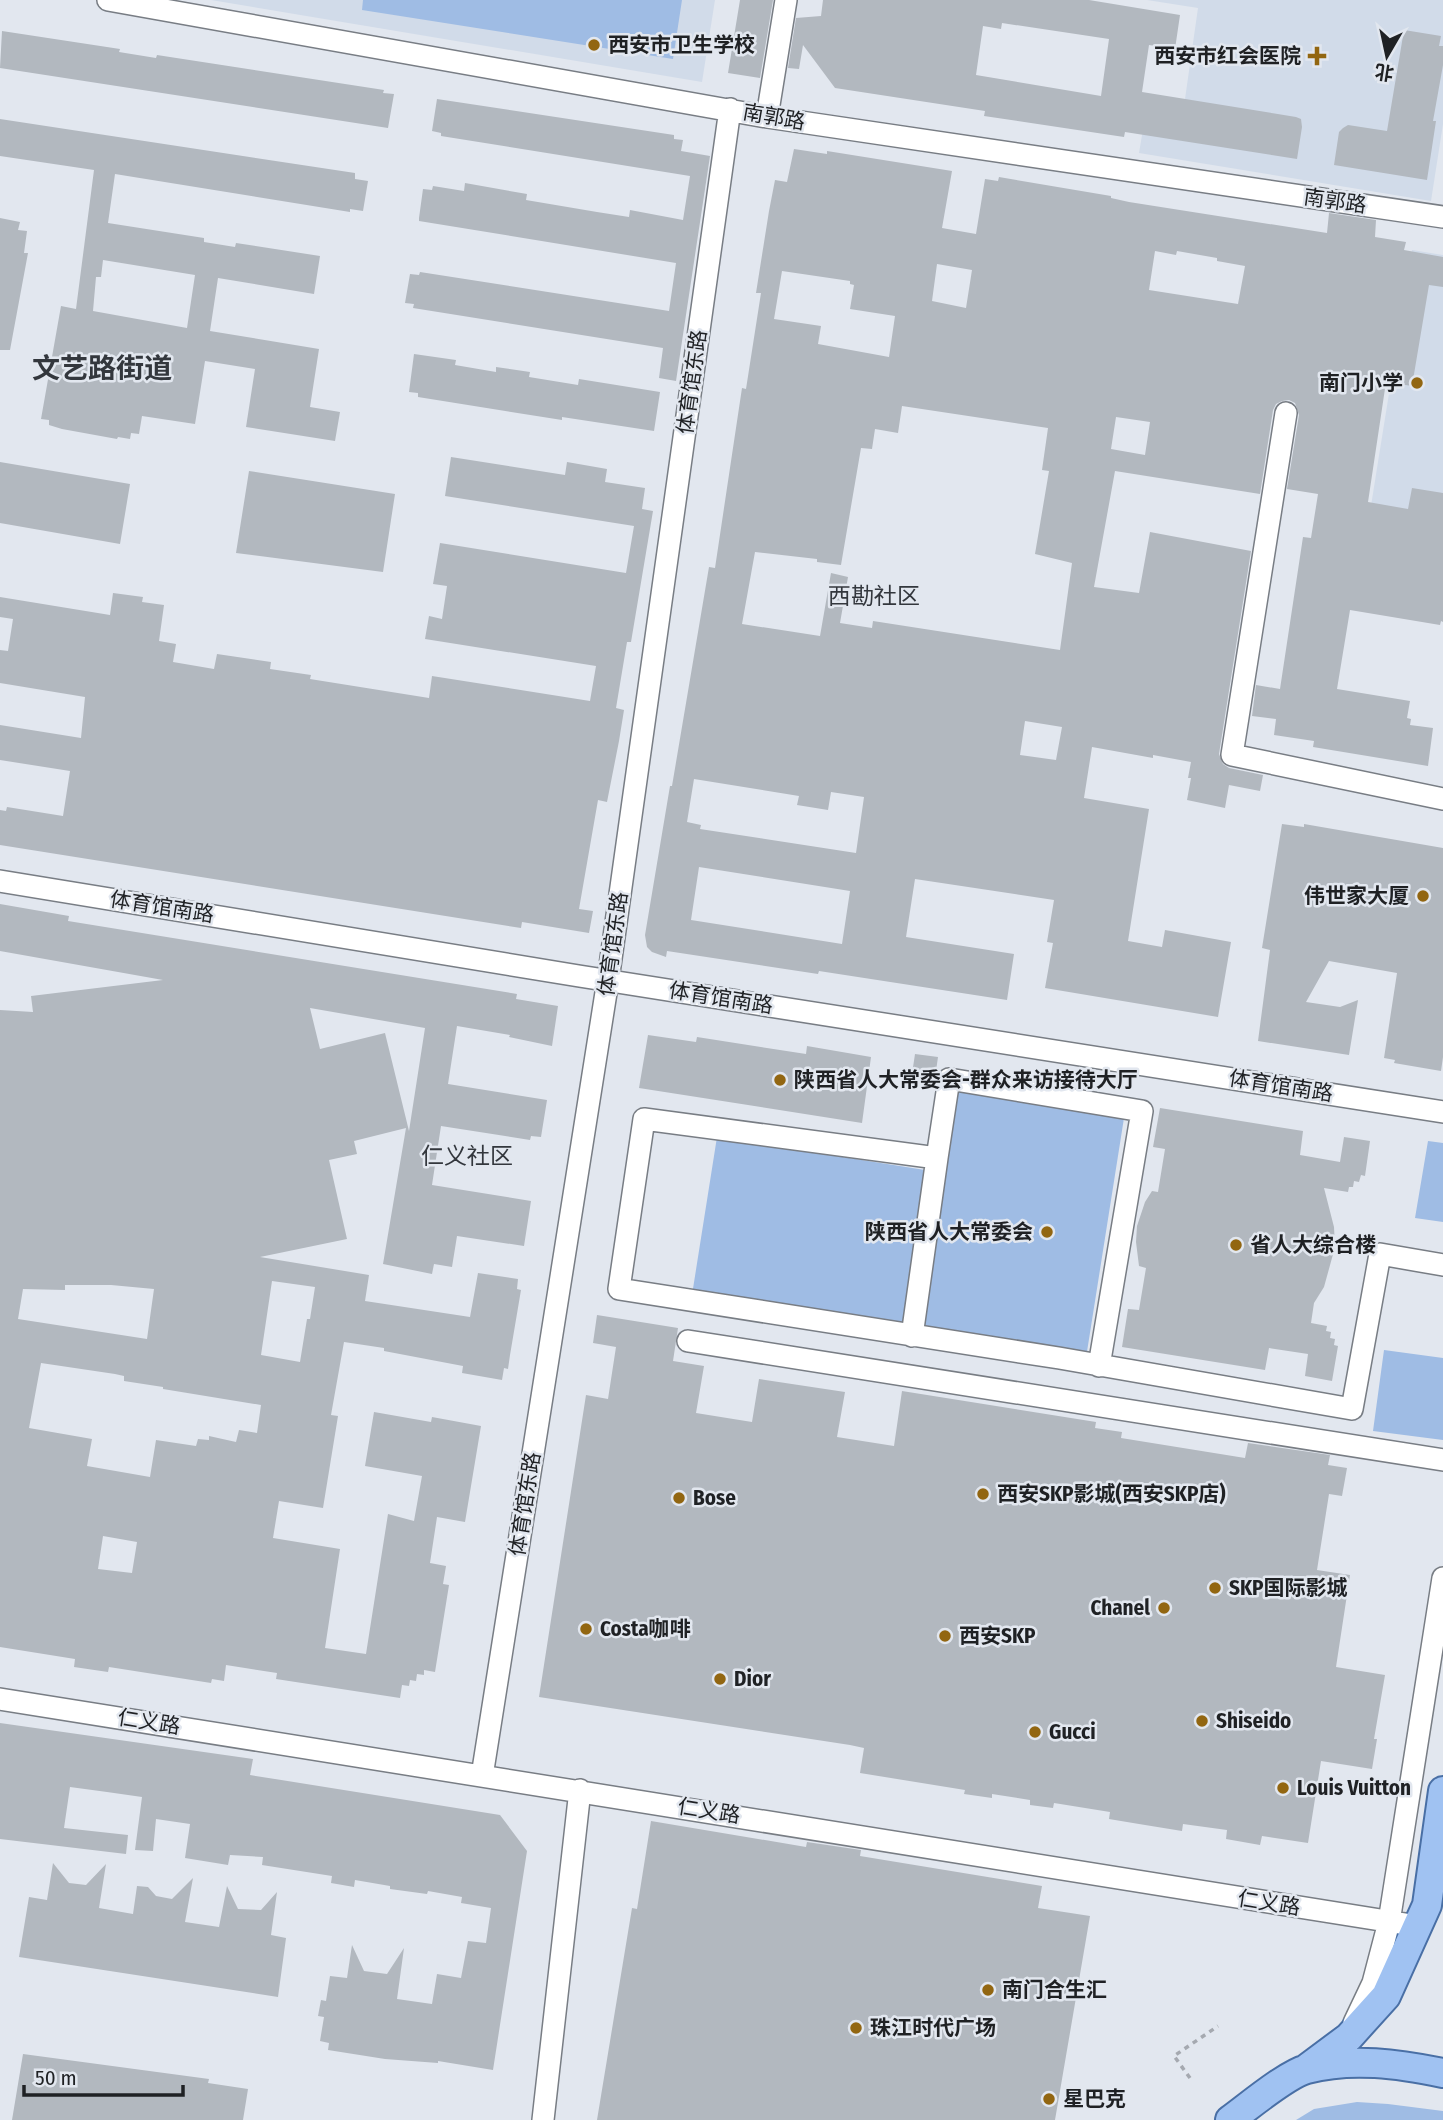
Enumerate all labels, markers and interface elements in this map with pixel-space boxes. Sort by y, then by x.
north arrow [1352,21,1422,91]
place label: 西安市卫生学校 [608,32,755,58]
marker: 西安市卫生学校 [586,37,602,53]
place label: 西安市红会医院 [1154,43,1301,69]
marker: 西安市红会医院 [1307,46,1327,66]
text: 北 [1373,59,1396,85]
street label: 南郭路 [741,99,807,135]
street label: 南郭路 [1302,184,1368,218]
street label: 体育馆东路 [672,328,712,436]
district label: 文艺路街道 [32,352,172,385]
place label: 南门小学 [1319,370,1403,396]
marker: 南门小学 [1409,375,1425,391]
district label: 西勘社区 [828,582,920,610]
place label: 伟世家大厦 [1304,883,1409,909]
street label: 体育馆南路 [108,886,216,928]
marker: 伟世家大厦 [1415,888,1431,904]
street label: 体育馆东路 [593,890,633,998]
street label: 体育馆南路 [667,977,775,1019]
street label: 体育馆南路 [1227,1065,1335,1107]
place label: 陕西省人大常委会-群众来访接待大厅 [794,1067,1138,1093]
marker: 陕西省人大常委会-群众来访接待大厅 [772,1072,788,1088]
district label: 仁义社区 [421,1142,513,1170]
place label: 陕西省人大常委会 [865,1219,1033,1245]
marker: 陕西省人大常委会 [1039,1224,1055,1240]
place label: 省人大综合楼 [1250,1232,1376,1258]
marker: 省人大综合楼 [1228,1237,1244,1253]
street label: 体育馆东路 [504,1450,546,1558]
place label: 西安SKP影城(西安SKP店) [997,1481,1226,1507]
place label: Bose [693,1485,736,1511]
marker: 西安SKP影城(西安SKP店) [975,1486,991,1502]
marker: Bose [671,1490,687,1506]
place label: SKP国际影城 [1229,1575,1348,1601]
marker: SKP国际影城 [1207,1580,1223,1596]
place label: Chanel [1090,1595,1150,1621]
marker: Chanel [1156,1600,1172,1616]
place label: Costa咖啡 [600,1616,691,1642]
marker: Costa咖啡 [578,1621,594,1637]
place label: 西安SKP [959,1623,1036,1649]
marker: 西安SKP [937,1628,953,1644]
place label: Dior [734,1666,771,1692]
marker: Dior [712,1671,728,1687]
street label: 仁义路 [116,1704,182,1740]
place label: Shiseido [1216,1708,1291,1734]
marker: Shiseido [1194,1713,1210,1729]
place label: Gucci [1049,1719,1096,1745]
marker: Gucci [1027,1724,1043,1740]
place label: Louis Vuitton [1297,1775,1411,1801]
marker: Louis Vuitton [1275,1780,1291,1796]
street label: 仁义路 [676,1793,742,1829]
street label: 仁义路 [1236,1885,1302,1921]
place label: 南门合生汇 [1002,1977,1107,2003]
marker: 南门合生汇 [980,1982,996,1998]
place label: 珠江时代广场 [870,2015,996,2041]
marker: 珠江时代广场 [848,2020,864,2036]
scale bar [24,2054,184,2098]
text: 50 m [35,2065,77,2091]
place label: 星巴克 [1063,2086,1126,2112]
marker: 星巴克 [1041,2091,1057,2107]

